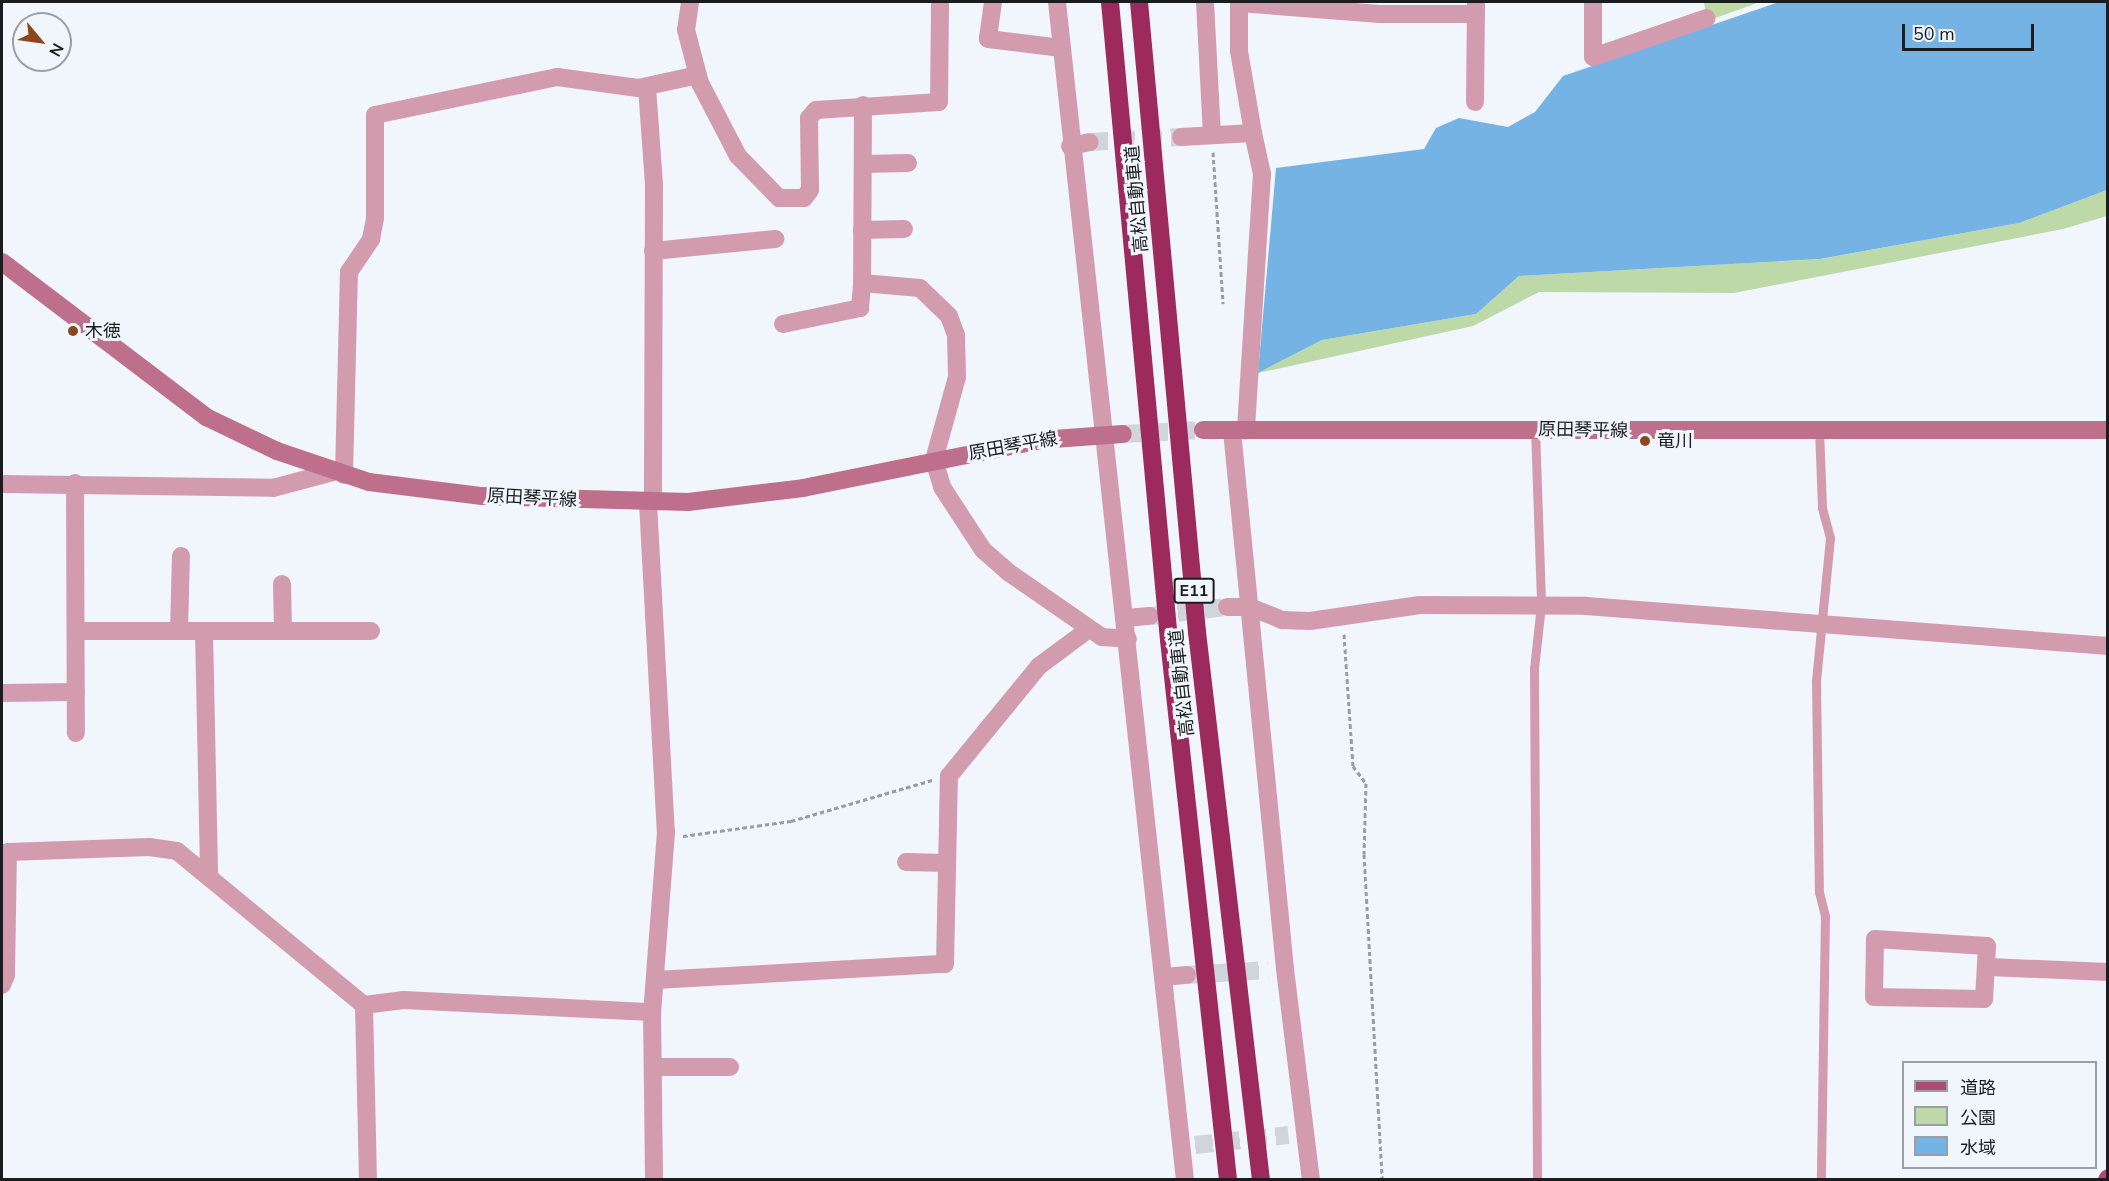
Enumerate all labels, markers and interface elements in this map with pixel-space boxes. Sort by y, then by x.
north arrow [12,12,72,72]
scale bar [1905,12,2037,50]
text: 50 m [1913,22,1955,46]
text: N [43,39,69,60]
street label: 高松自動車道 [1122,144,1152,254]
place label: 木徳 [85,320,121,342]
marker: 木徳 [66,324,80,338]
street label: 原田琴平線 [1538,418,1628,442]
street label: 原田琴平線 [967,428,1059,464]
place label: 竜川 [1657,430,1693,452]
marker: 竜川 [1638,434,1652,448]
street label: 原田琴平線 [486,485,578,511]
road number: E11 [1173,578,1215,604]
street label: 高松自動車道 [1166,628,1198,738]
legend [1902,1061,2097,1169]
text: 道路 [1960,1076,1996,1100]
text: 公園 [1960,1106,1996,1130]
text: 水域 [1960,1136,1996,1160]

